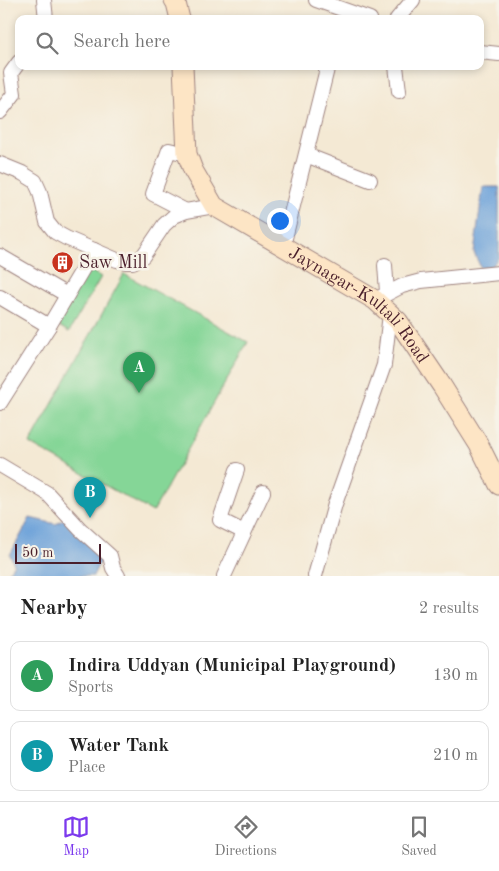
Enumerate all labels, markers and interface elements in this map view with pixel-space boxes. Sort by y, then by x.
search box [15,15,484,70]
icon: search [33,29,61,57]
text: Search here [73,33,170,52]
your location [267,208,293,234]
street label: Jaynagar-Kultali Road [285,244,432,367]
building icon: Saw Mill [51,250,75,274]
place label: Saw Mill [79,254,147,272]
pin: A [123,352,155,393]
pin: B [74,477,106,518]
scale bar [15,541,101,564]
text: 50 m [22,546,53,560]
text: Nearby [20,598,88,619]
text: 2 results [419,601,479,617]
text: Indira Uddyan (Municipal Playground) [68,657,396,676]
text: A [31,668,43,684]
text: 130 m [433,668,478,684]
text: Sports [68,680,113,696]
text: Water Tank [68,737,169,756]
text: B [31,748,43,764]
text: 210 m [433,748,478,764]
text: Place [68,760,105,776]
tab: Map [62,813,90,860]
tab: Directions [215,813,277,860]
tab: Saved [401,813,437,860]

